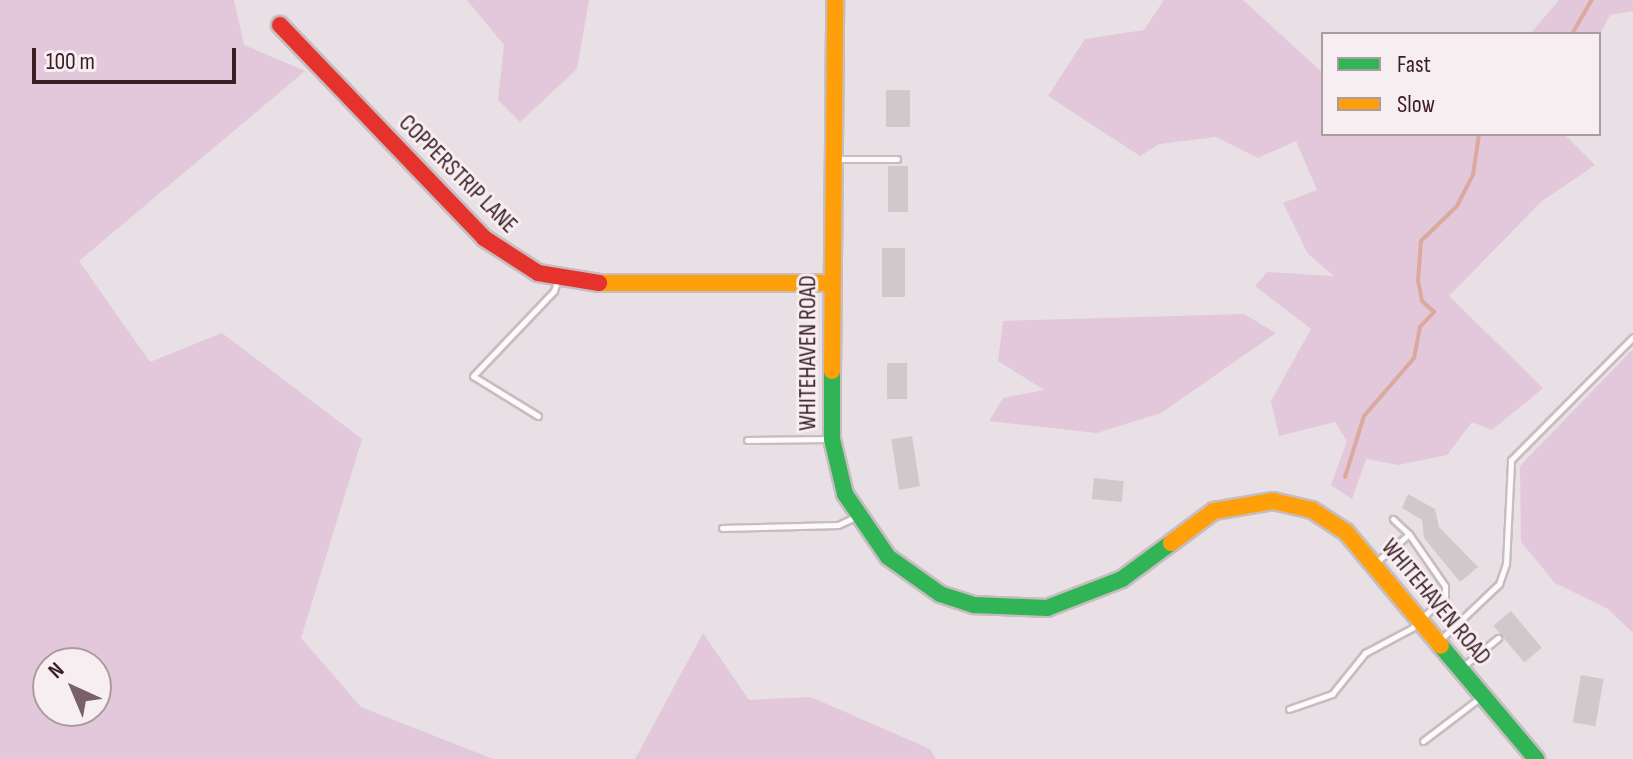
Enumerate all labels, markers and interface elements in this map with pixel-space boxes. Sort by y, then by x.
scale bar [36,32,240,82]
legend [1321,32,1601,136]
text: 100 m [46,47,95,76]
text: Fast [1397,50,1431,79]
text: Slow [1397,90,1435,119]
street label: COPPERSTRIP LANE [393,109,523,239]
street label: WHITEHAVEN ROAD [794,275,822,431]
street label: WHITEHAVEN ROAD [1375,533,1497,671]
north arrow [32,647,112,727]
text: N [43,657,70,685]

